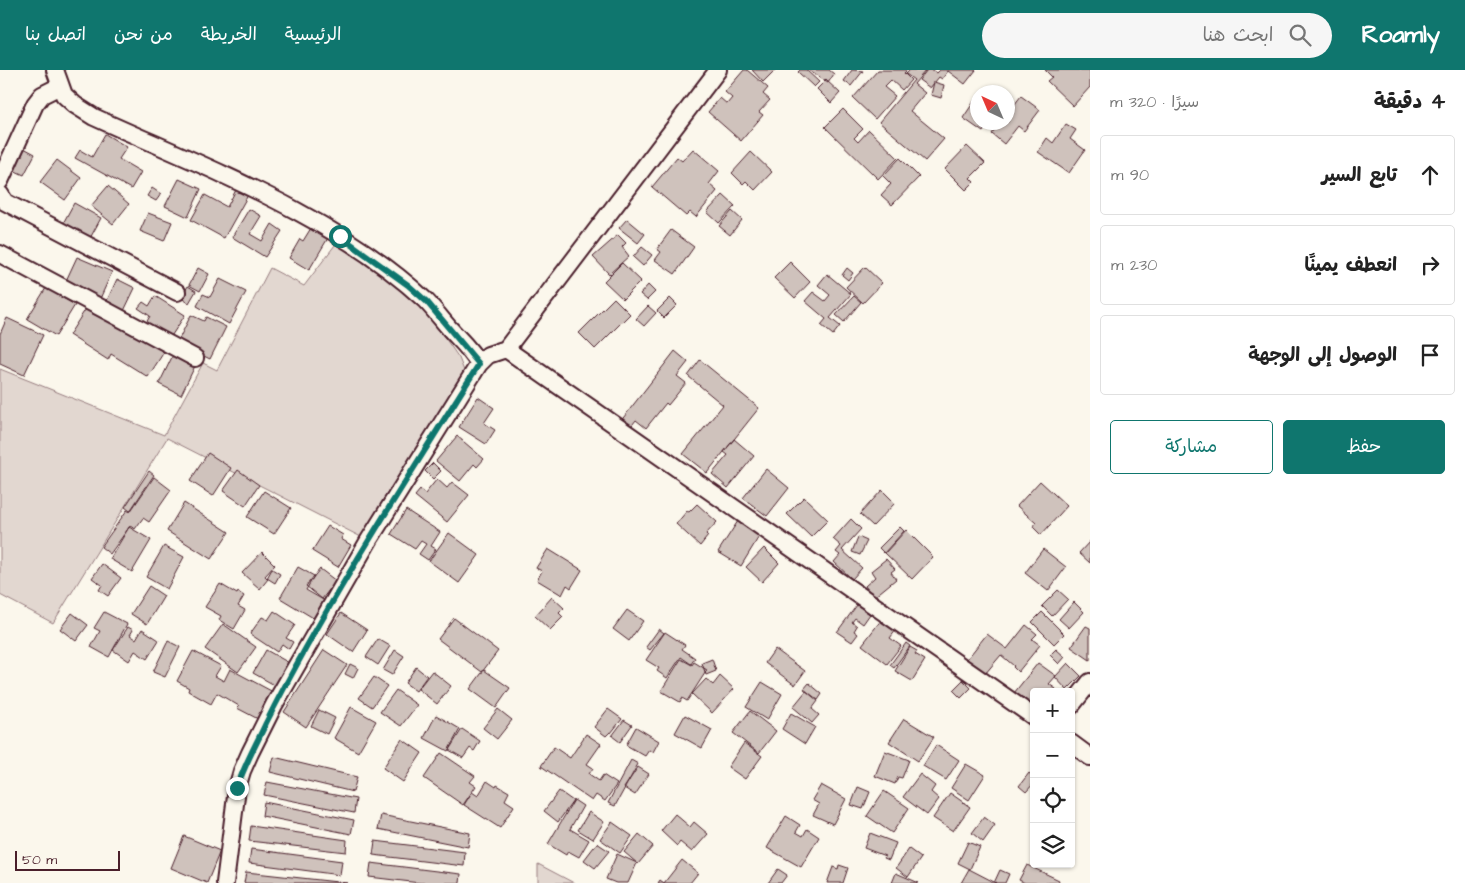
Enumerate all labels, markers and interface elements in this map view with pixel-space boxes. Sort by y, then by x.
search box [982,13,1332,58]
text: Roamly [1362,18,1440,52]
icon: search [1286,21,1314,49]
text: اتصل بنا [25,22,86,47]
text: من نحن [114,22,173,47]
text: الخريطة [201,22,257,47]
text: الرئيسية [285,22,341,47]
text: ابحث هنا [1202,22,1274,49]
north arrow [970,85,1015,130]
text: 4 دقيقة [1374,87,1445,116]
text: سيرًا · 320 m [1110,91,1199,113]
icon: ahead [1416,161,1444,189]
text: تابع السير [1322,162,1397,189]
text: 90 m [1111,164,1149,186]
route start [329,225,352,248]
icon: right [1416,251,1444,279]
text: انعطف يمينًا [1305,252,1397,279]
text: 230 m [1111,254,1157,276]
icon: arrive [1416,341,1444,369]
text: الوصول إلى الوجهة [1248,342,1397,369]
button: مشاركة [1110,420,1273,474]
button: حفظ [1283,420,1445,474]
map controls [1030,688,1075,868]
button: + [1030,688,1075,733]
button: − [1030,733,1075,778]
route end [226,777,249,800]
button: locate [1030,778,1075,823]
button: layers [1030,823,1075,868]
scale bar [15,848,120,871]
text: 50 m [22,850,57,870]

